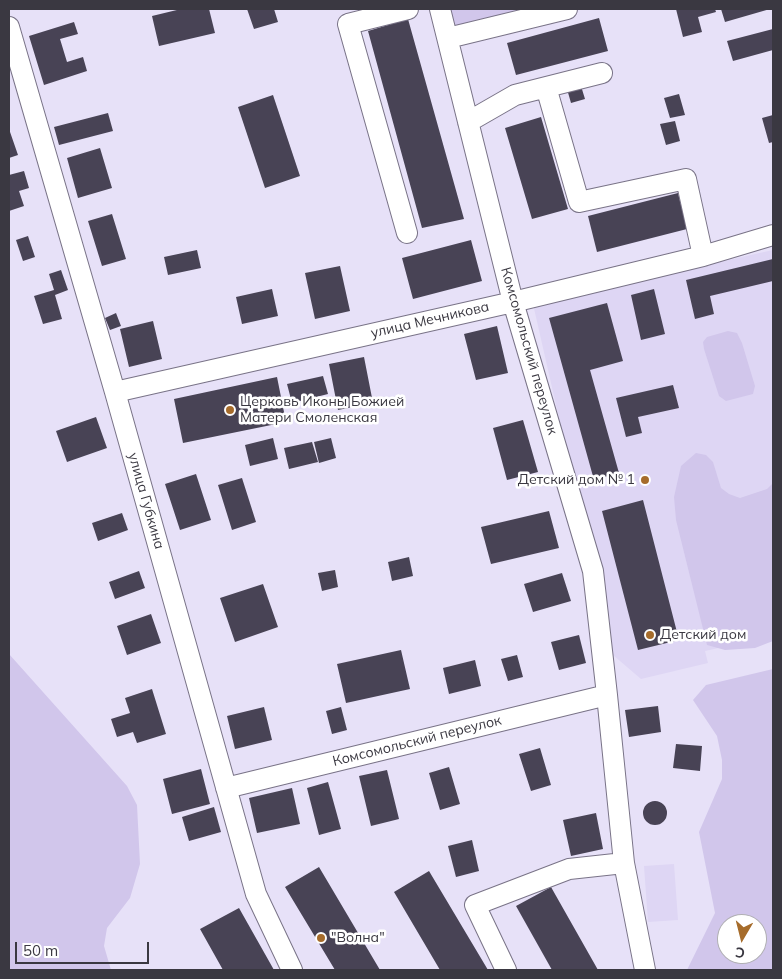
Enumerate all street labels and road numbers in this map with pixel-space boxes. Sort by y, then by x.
street label: Комсомольский переулок [497,265,561,437]
street label: улица Мечникова [369,298,491,342]
street label: улица Губкина [124,451,168,551]
street label: Комсомольский переулок [331,712,503,770]

